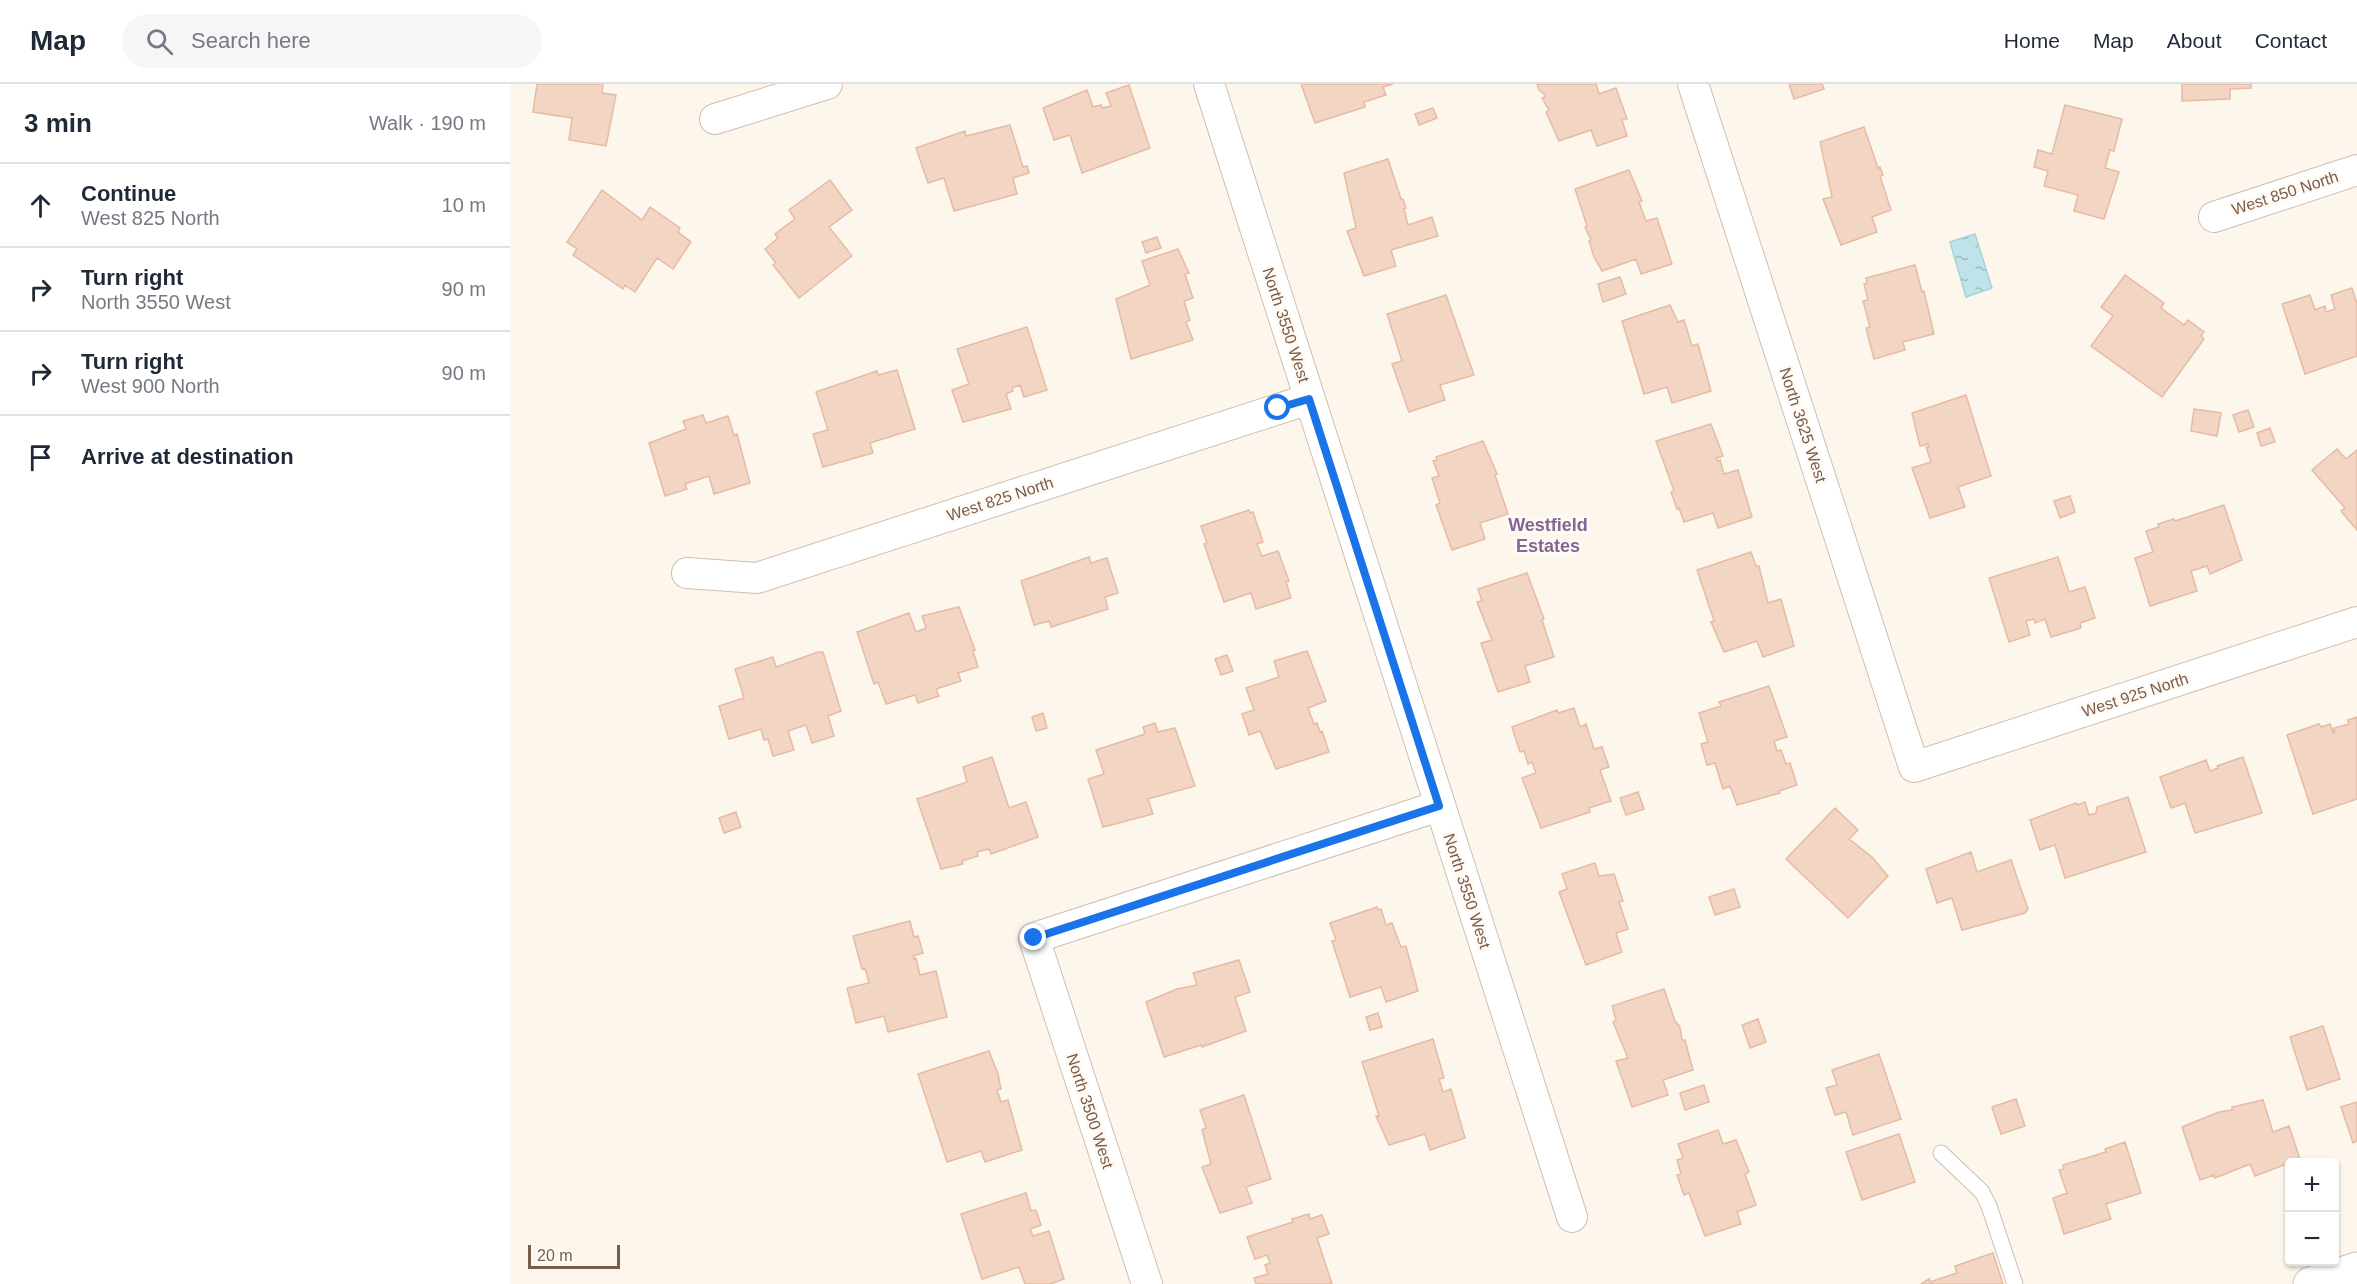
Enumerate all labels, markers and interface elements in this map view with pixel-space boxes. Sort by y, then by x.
search box [122,14,542,68]
text: Map [30,25,86,56]
icon: search [143,25,176,58]
text: Search here [191,28,311,53]
text: Home [2004,29,2060,52]
text: Map [2093,29,2134,52]
text: About [2167,29,2222,52]
text: Contact [2255,29,2327,52]
text: 3 min [24,108,92,138]
text: Walk · 190 m [369,112,486,134]
street label: West 850 North [2230,168,2340,218]
text: Continue [81,181,176,206]
icon: ahead [24,189,57,222]
text: 10 m [442,194,486,216]
text: West 825 North [81,207,220,229]
text: Turn right [81,265,183,290]
street label: North 3550 West [1259,265,1313,385]
icon: right [24,273,57,306]
text: 90 m [442,278,486,300]
text: North 3550 West [81,291,231,313]
text: Turn right [81,349,183,374]
icon: right [24,357,57,390]
text: 90 m [442,362,486,384]
street label: North 3625 West [1776,365,1830,485]
text: West 900 North [81,375,220,397]
route start [1264,394,1290,420]
icon: arrive [24,441,57,474]
text: Arrive at destination [81,444,294,469]
street label: West 825 North [945,474,1055,524]
district label: Westfield Estates [1508,515,1588,556]
street label: West 925 North [2080,670,2190,720]
street label: North 3550 West [1440,831,1494,951]
route end [1020,924,1046,950]
street label: North 3500 West [1063,1051,1117,1171]
map controls [2285,1158,2339,1266]
button: + [2285,1158,2339,1212]
button: − [2285,1212,2339,1266]
scale bar [528,1242,620,1270]
text: 20 m [537,1247,573,1264]

